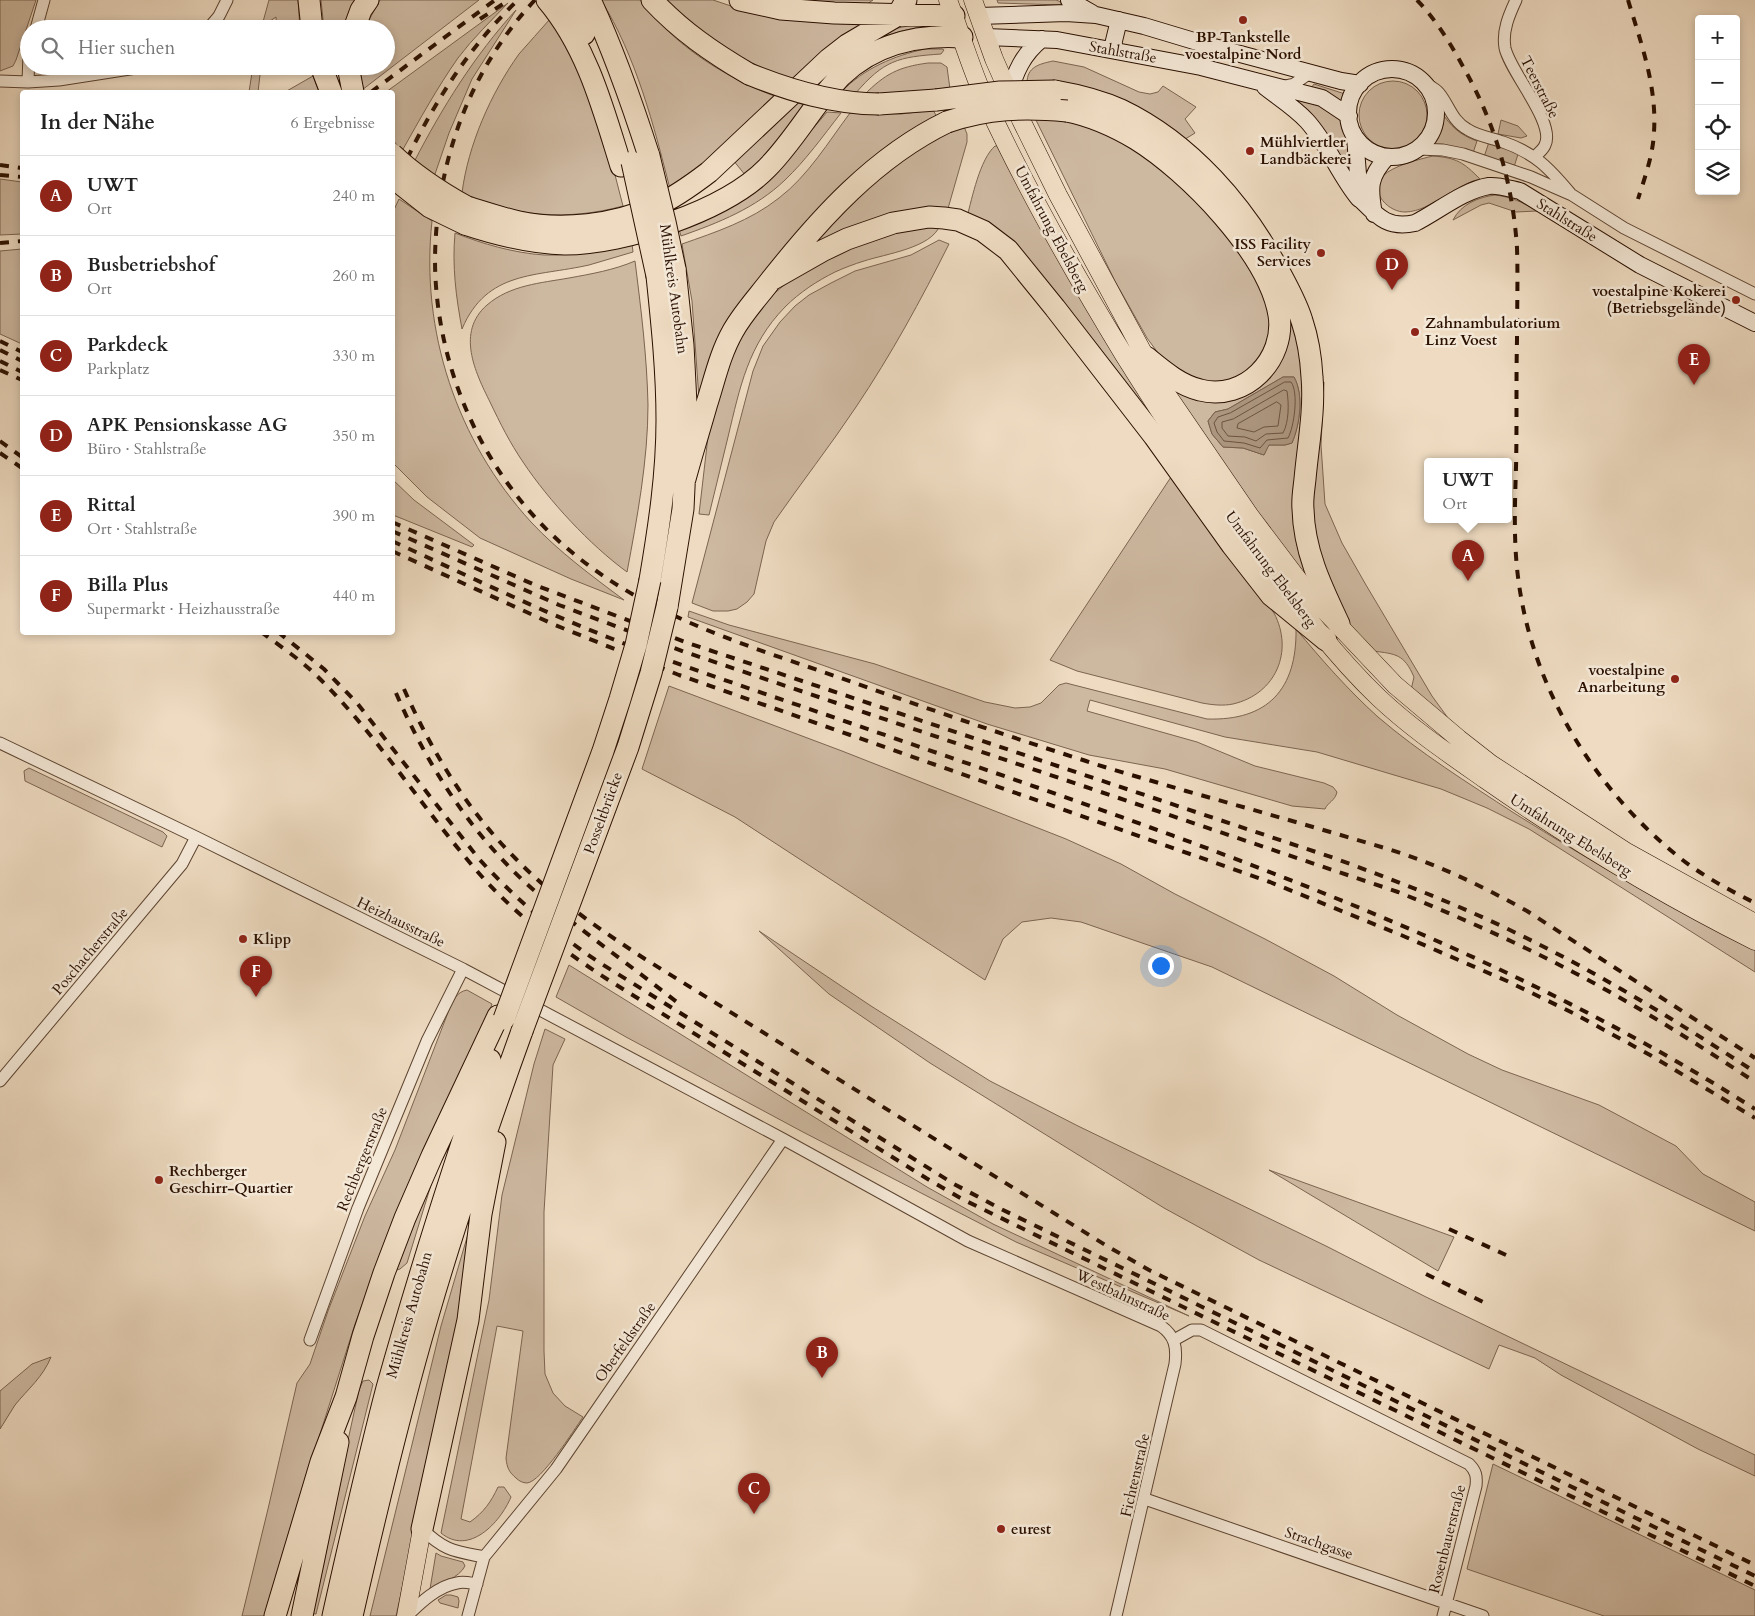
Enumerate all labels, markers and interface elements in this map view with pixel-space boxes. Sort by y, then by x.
marker: BP Tankstelle voestalpine Nord [1237,14,1249,26]
map controls [1695,15,1740,195]
button: + [1695,15,1740,60]
search box [20,20,395,75]
place label: BP Tankstelle voestalpine Nord [1185,27,1302,64]
icon: search [38,34,66,62]
text: Hier suchen [78,35,175,61]
street label: Stahlstraße [1088,36,1159,68]
street label: Teerstraße [1516,52,1564,122]
button: − [1695,60,1740,105]
button: locate [1695,105,1740,150]
text: In der Nähe [40,108,155,137]
text: 6 Ergebnisse [290,112,375,134]
place label: Mühlviertler Landbäckerei [1260,132,1352,169]
marker: Mühlviertler Landbäckerei [1244,145,1256,157]
button: layers [1695,150,1740,195]
street label: Umfahrung Ebelsberg [1010,162,1094,296]
text: UWT [87,172,138,198]
text: A [50,185,62,207]
text: 240 m [333,185,375,207]
street label: Stahlstraße [1533,193,1601,247]
text: Ort [87,198,112,220]
street label: Mühlkreis Autobahn [655,223,693,356]
place label: ISS Facility Services [1234,234,1311,271]
marker: ISS Facility Services [1315,247,1327,259]
pin: D [1376,249,1408,290]
text: Busbetriebshof [87,252,215,278]
text: B [50,265,62,287]
text: 260 m [333,265,375,287]
text: Ort [87,278,112,300]
place label: voestalpine Kokerei (Betriebsgelände) [1592,281,1726,318]
marker: voestalpine Kokerei (Betriebsgelände) [1730,294,1742,306]
place label: Zahnambulatorium Linz Voest [1425,313,1561,350]
marker: Zahnambulatorium Linz Voest [1409,326,1421,338]
text: Parkdeck [87,332,168,358]
pin: E [1678,344,1710,385]
text: C [50,345,62,367]
text: 330 m [333,345,375,367]
text: Parkplatz [87,358,149,380]
text: APK Pensionskasse AG [87,412,287,438]
text: D [49,425,63,447]
text: 350 m [333,425,375,447]
text: Büro · Stahlstraße [87,438,207,460]
popup [1424,458,1512,523]
text: UWT [1442,467,1494,493]
text: Rittal [87,492,135,518]
text: Ort [1442,493,1467,515]
text: E [51,505,61,527]
text: 390 m [333,505,375,527]
street label: Umfahrung Ebelsberg [1221,507,1322,632]
text: Ort · Stahlstraße [87,518,197,540]
pin: A [1452,540,1484,581]
text: Billa Plus [87,572,168,598]
text: F [51,585,61,607]
text: 440 m [333,585,375,607]
text: Supermarkt · Heizhausstraße [87,598,280,620]
place label: voestalpine Anarbeitung [1578,660,1665,697]
marker: voestalpine Anarbeitung [1669,673,1681,685]
street label: Posseltbrücke [579,769,627,857]
street label: Umfahrung Ebelsberg [1506,789,1636,881]
street label: Heizhausstraße [354,892,449,952]
street label: Poschacherstraße [48,903,133,999]
place label: Klipp [253,929,291,949]
marker: Klipp [237,933,249,945]
your location [1148,953,1174,979]
pin: F [240,956,272,997]
street label: Rechbergerstraße [332,1104,392,1214]
place label: Rechberger Geschirr-Quartier [169,1161,294,1198]
marker: Rechberger Geschirr-Quartier [153,1174,165,1186]
street label: Mühlkreis Autobahn [381,1249,437,1381]
street label: Westbahnstraße [1072,1264,1174,1326]
street label: Oberfeldstraße [590,1298,660,1386]
pin: B [806,1337,838,1378]
street label: Fichtenstraße [1116,1431,1154,1519]
pin: C [738,1473,770,1514]
street label: Rosenbauerstraße [1424,1482,1470,1595]
place label: eurest [1011,1519,1052,1539]
street label: Strachgasse [1282,1522,1356,1564]
marker: eurest [995,1523,1007,1535]

